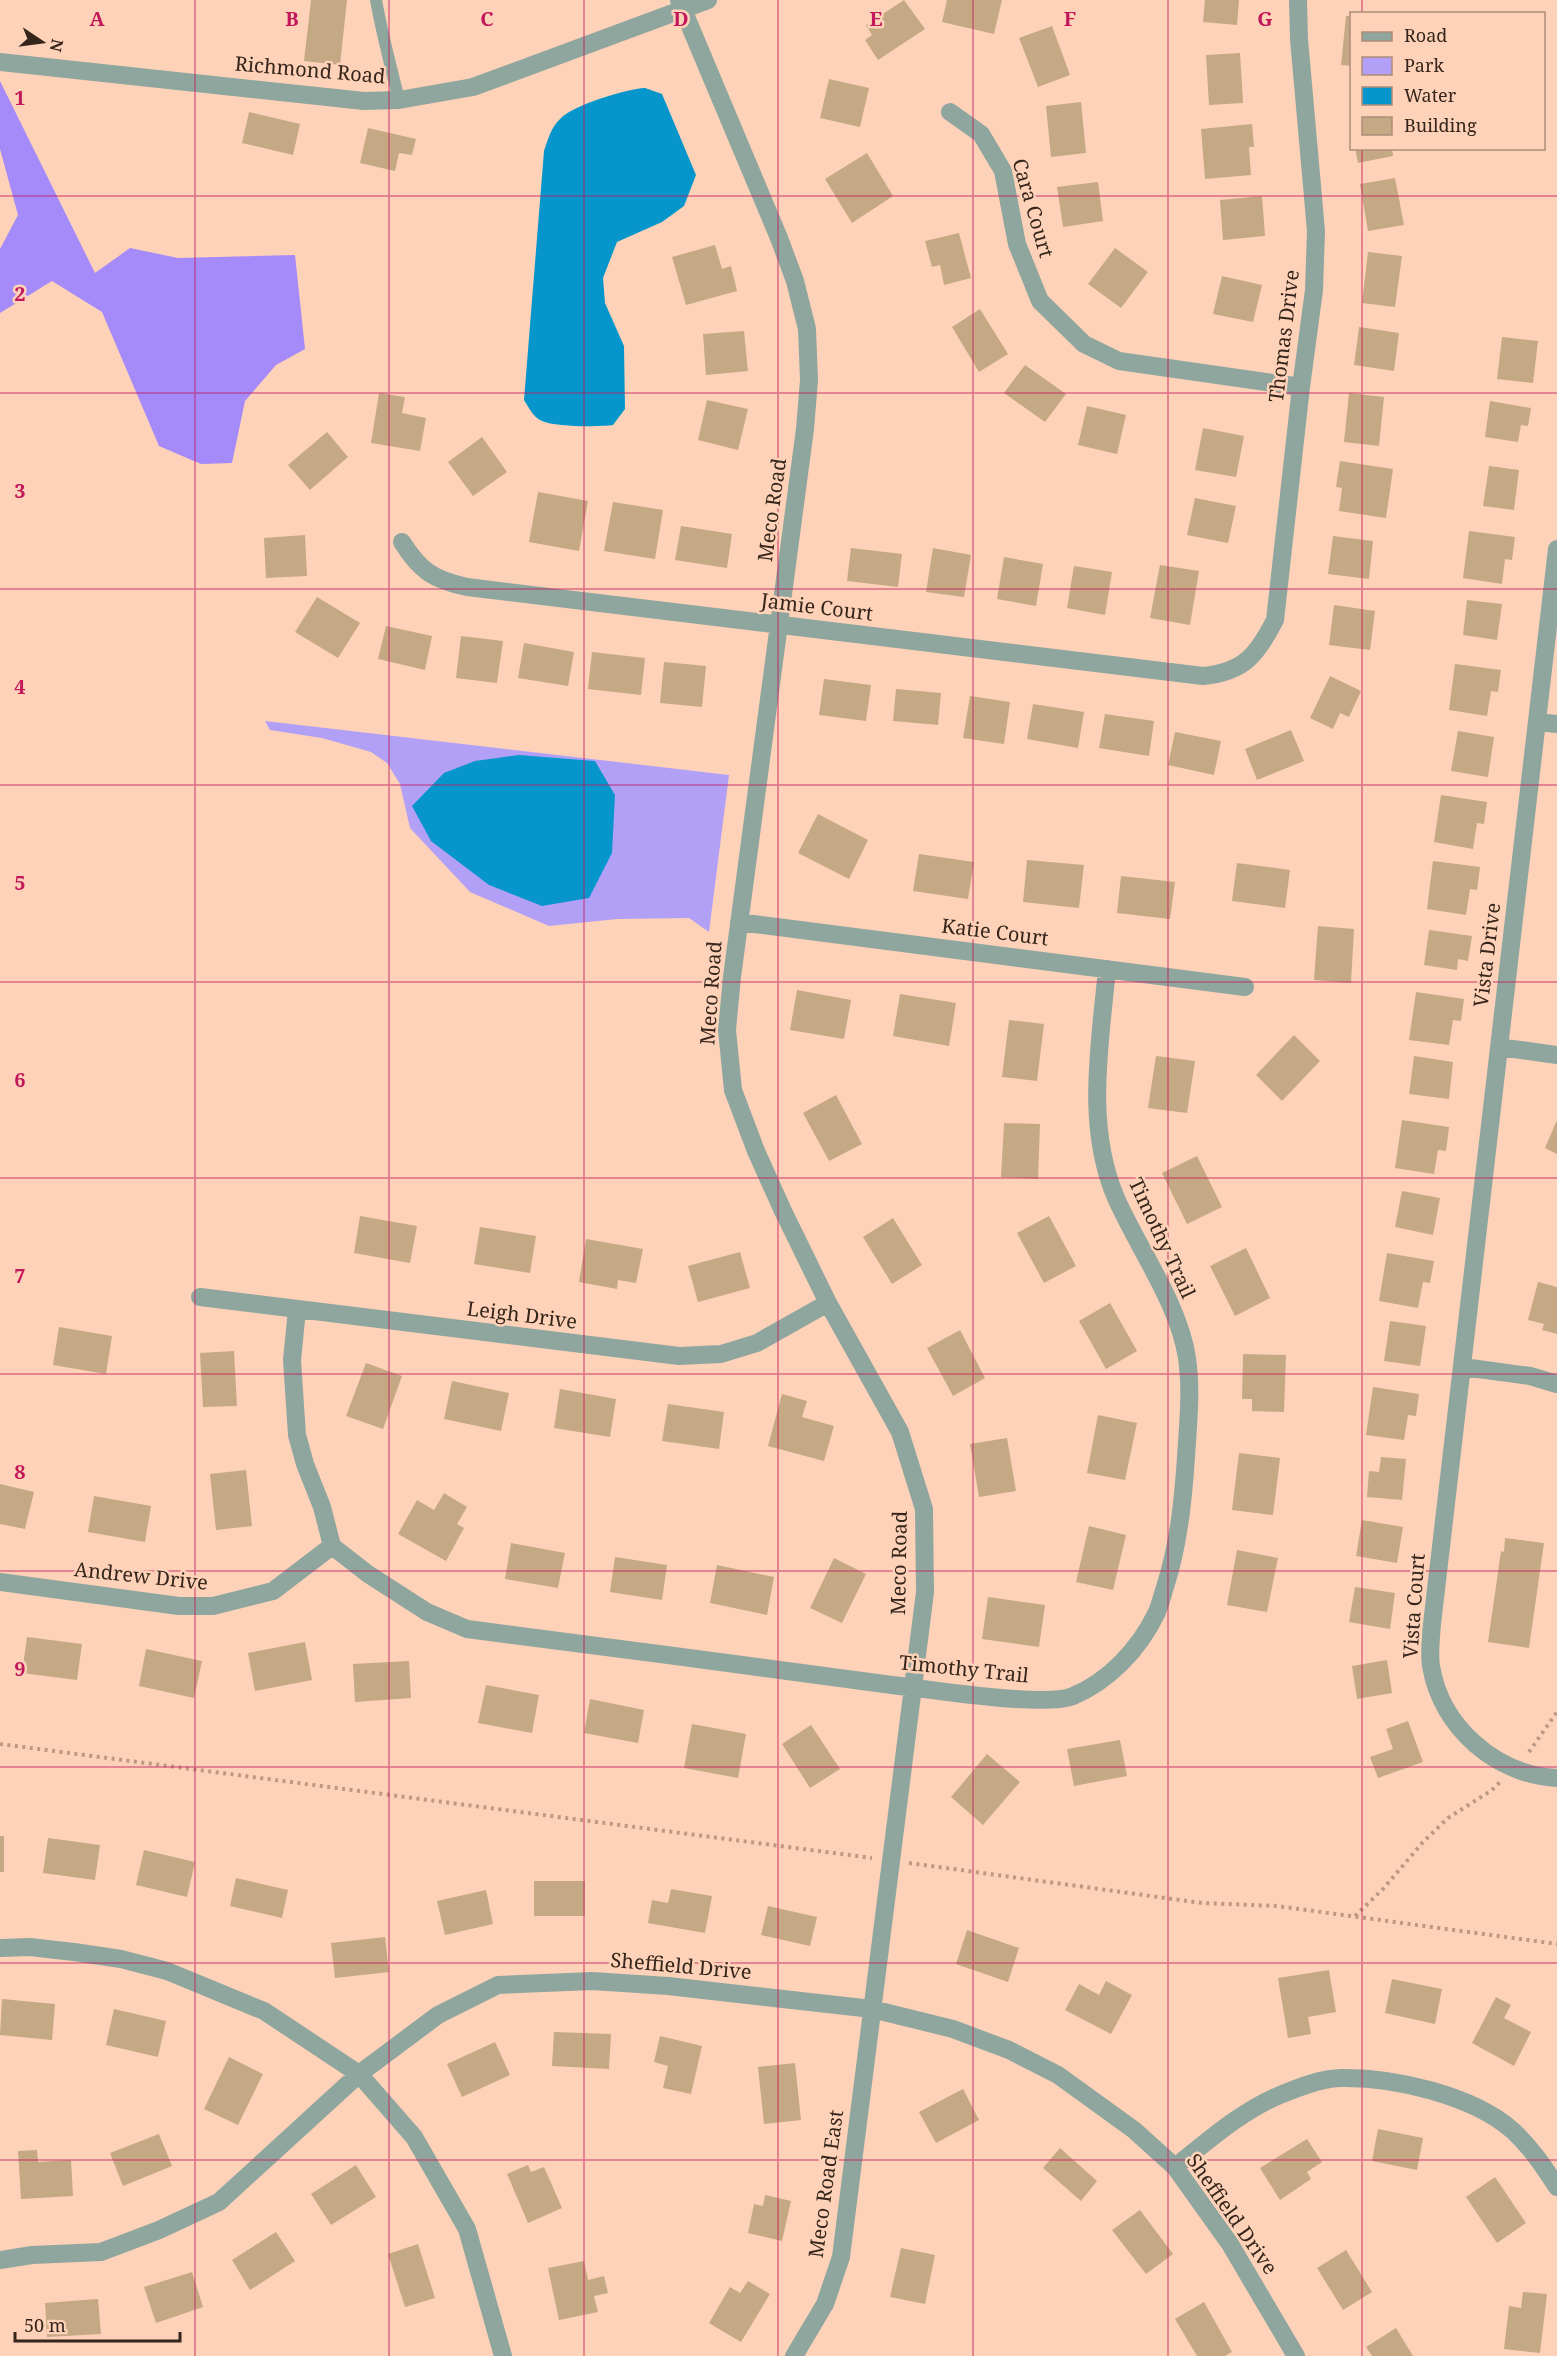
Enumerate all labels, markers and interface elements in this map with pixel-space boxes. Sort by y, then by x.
text: A [89,5,105,32]
text: B [285,5,299,32]
text: C [480,5,494,32]
text: D [673,5,689,32]
text: E [869,5,883,32]
text: F [1064,5,1076,32]
text: G [1257,5,1273,32]
north arrow [12,12,72,72]
legend [1350,12,1545,150]
text: Road [1404,23,1447,47]
text: N [44,37,69,54]
street label: Richmond Road [234,49,386,90]
text: Park [1404,53,1444,77]
text: Water [1404,83,1457,107]
text: 1 [14,84,26,111]
text: Building [1404,113,1477,137]
street label: Cara Court [1006,155,1061,261]
street label: Thomas Drive [1262,268,1305,404]
text: 2 [14,280,26,307]
street label: Meco Road [751,456,792,563]
text: 3 [14,477,26,504]
street label: Jamie Court [759,586,875,627]
text: 4 [14,673,26,700]
text: 5 [14,869,26,896]
street label: Vista Drive [1467,901,1506,1009]
street label: Katie Court [940,912,1050,951]
street label: Meco Road [693,940,728,1046]
text: 6 [14,1066,26,1093]
street label: Timothy Trail [1123,1173,1202,1302]
text: 7 [14,1262,26,1289]
street label: Leigh Drive [465,1294,579,1335]
text: 8 [14,1458,26,1485]
street label: Meco Road [884,1511,913,1615]
street label: Vista Court [1396,1552,1431,1659]
street label: Andrew Drive [73,1555,209,1596]
street label: Timothy Trail [898,1648,1030,1689]
text: 9 [14,1655,26,1682]
street label: Sheffield Drive [609,1946,753,1985]
street label: Meco Road East [802,2108,849,2260]
street label: Sheffield Drive [1181,2148,1284,2279]
scale bar [15,2305,180,2343]
text: 50 m [24,2313,66,2337]

